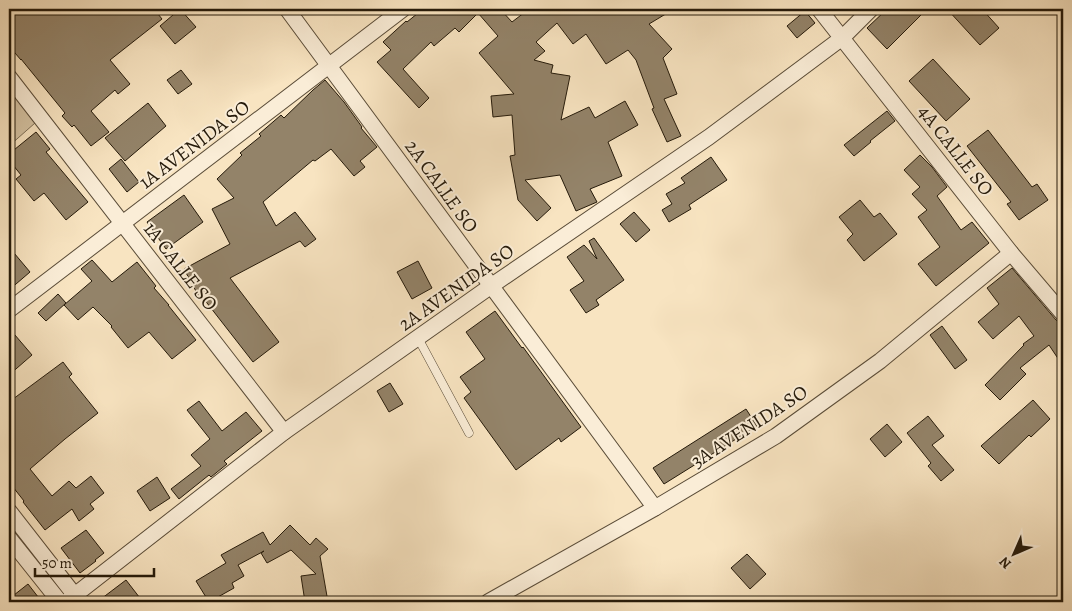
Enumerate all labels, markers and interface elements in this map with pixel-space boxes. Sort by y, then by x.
street label: 1A AVENIDA SO [133,94,256,195]
street label: 4A CALLE SO [912,99,1000,202]
street label: 2A CALLE SO [399,134,485,238]
street label: 1A CALLE SO [137,216,224,317]
street label: 2A AVENIDA SO [393,237,520,337]
street label: 3A AVENIDA SO [686,378,813,474]
north arrow [990,528,1040,578]
scale bar [35,546,154,578]
text: 50 m [42,553,72,573]
text: N [995,553,1015,573]

